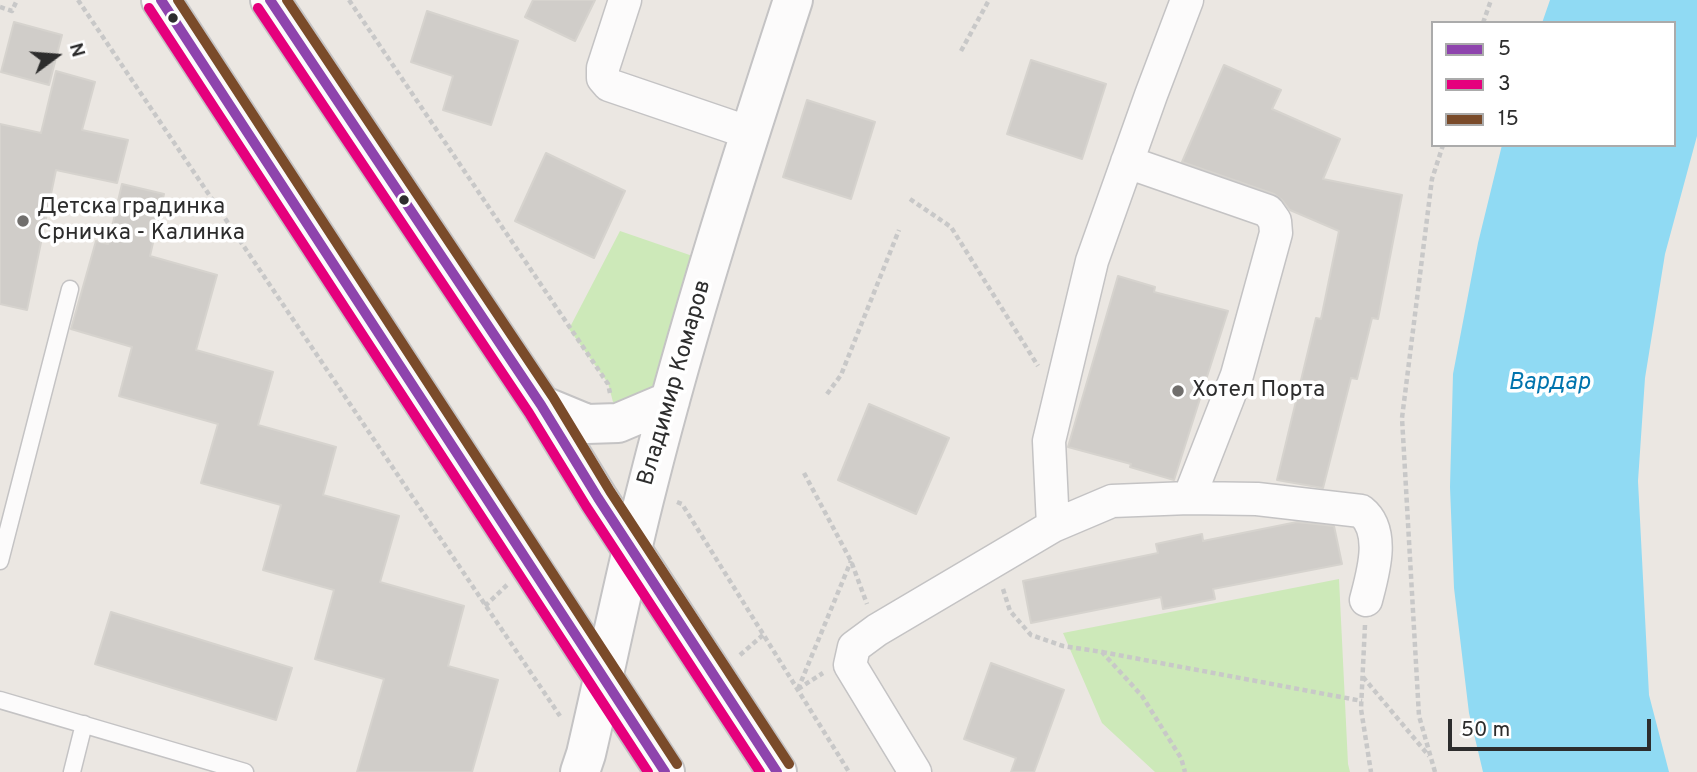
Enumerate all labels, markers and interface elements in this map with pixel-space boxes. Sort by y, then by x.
unlabelled marker [166,11,180,25]
north arrow [21,21,91,91]
legend [1431,21,1676,147]
text: 5 [1498,36,1511,63]
text: N [63,40,90,60]
text: 3 [1498,71,1511,98]
text: 15 [1498,106,1519,133]
unlabelled marker [397,193,411,207]
place label: Детска градинка Срничка - Калинка [37,194,245,248]
marker: Детска градинка Срничка - Калинка [15,213,31,229]
street label: Владимир Комаров [633,277,719,489]
water label: Вардар [1508,370,1590,398]
place label: Хотел Порта [1192,377,1325,405]
marker: Хотел Порта [1170,383,1186,399]
scale bar [1452,706,1655,750]
text: 50 m [1461,717,1510,744]

